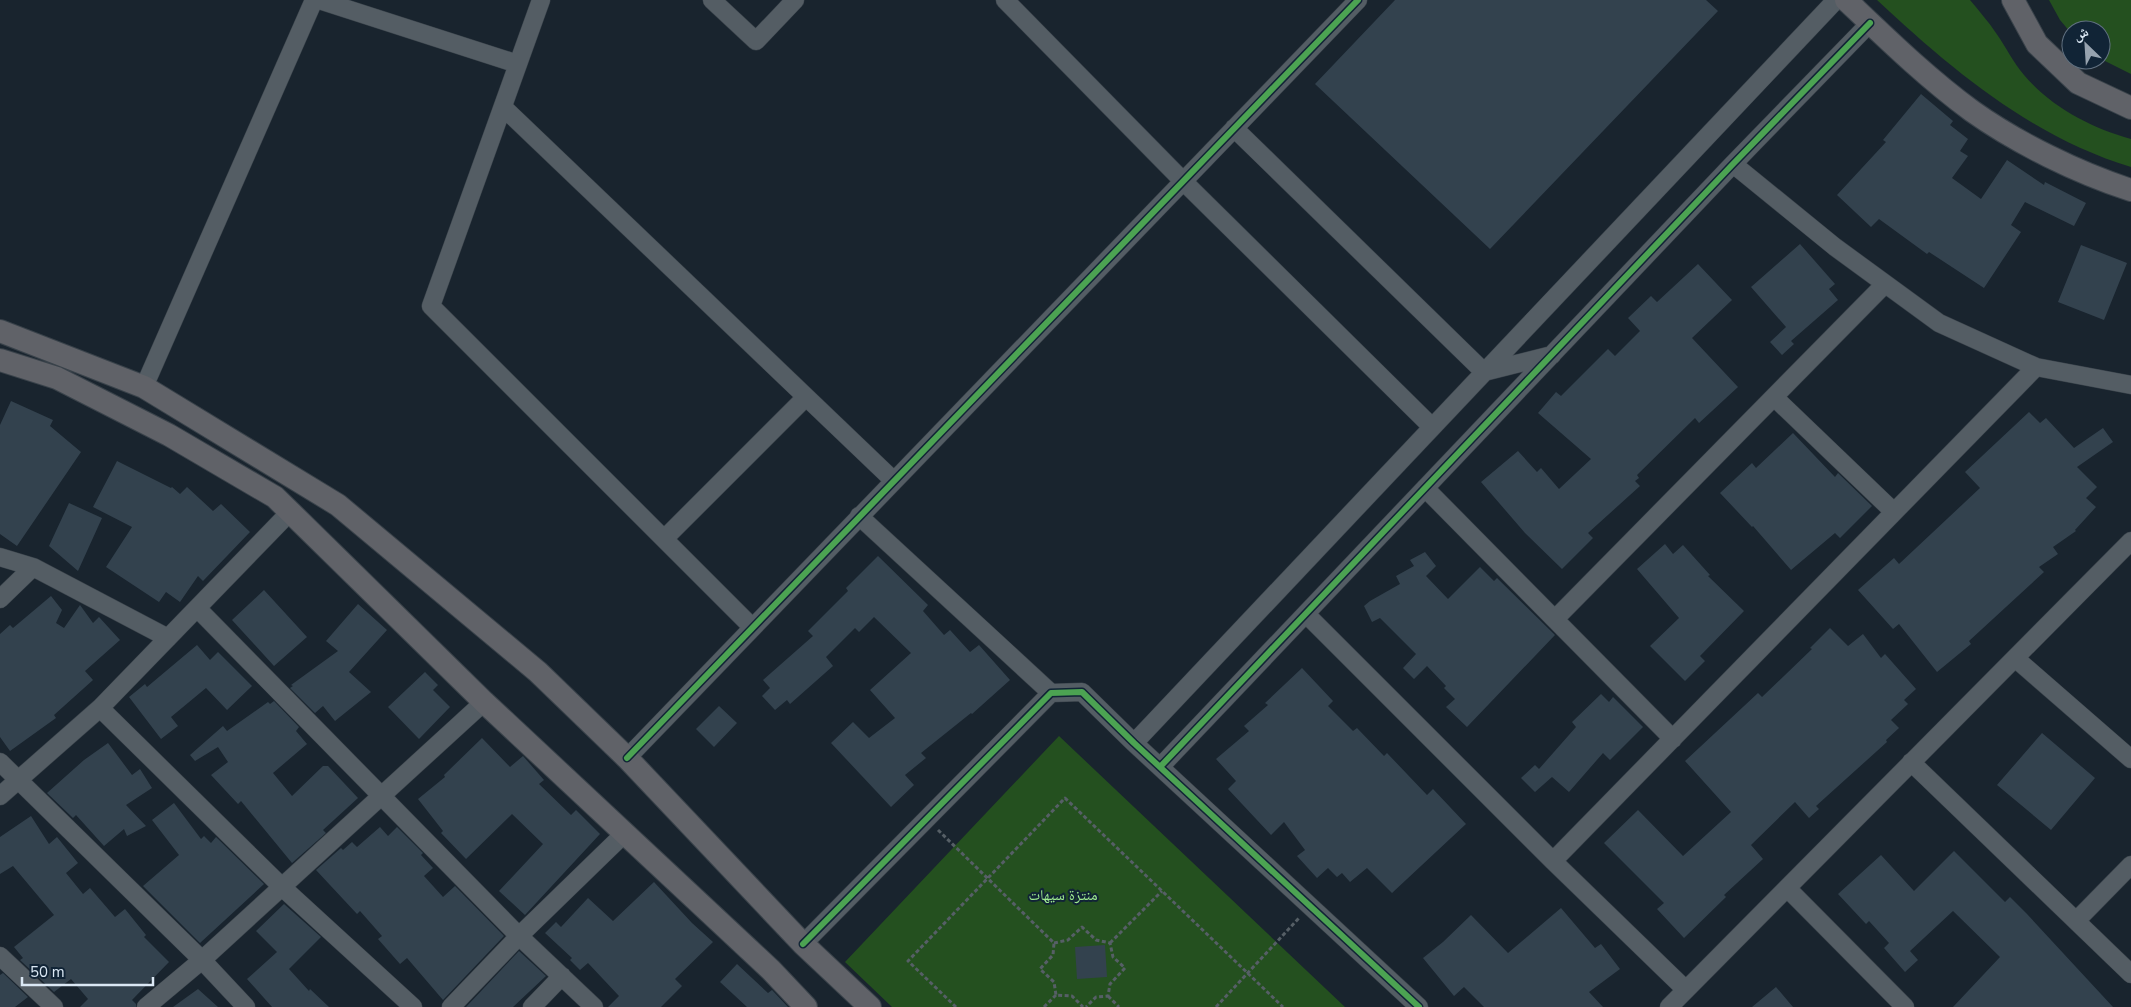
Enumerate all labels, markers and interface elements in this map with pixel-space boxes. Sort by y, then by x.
north arrow [2061,20,2111,70]
text: ش [2070,22,2092,45]
park label: منتزة سيهات [1028,885,1098,905]
scale bar [22,954,154,986]
text: 50 m [30,962,65,982]

